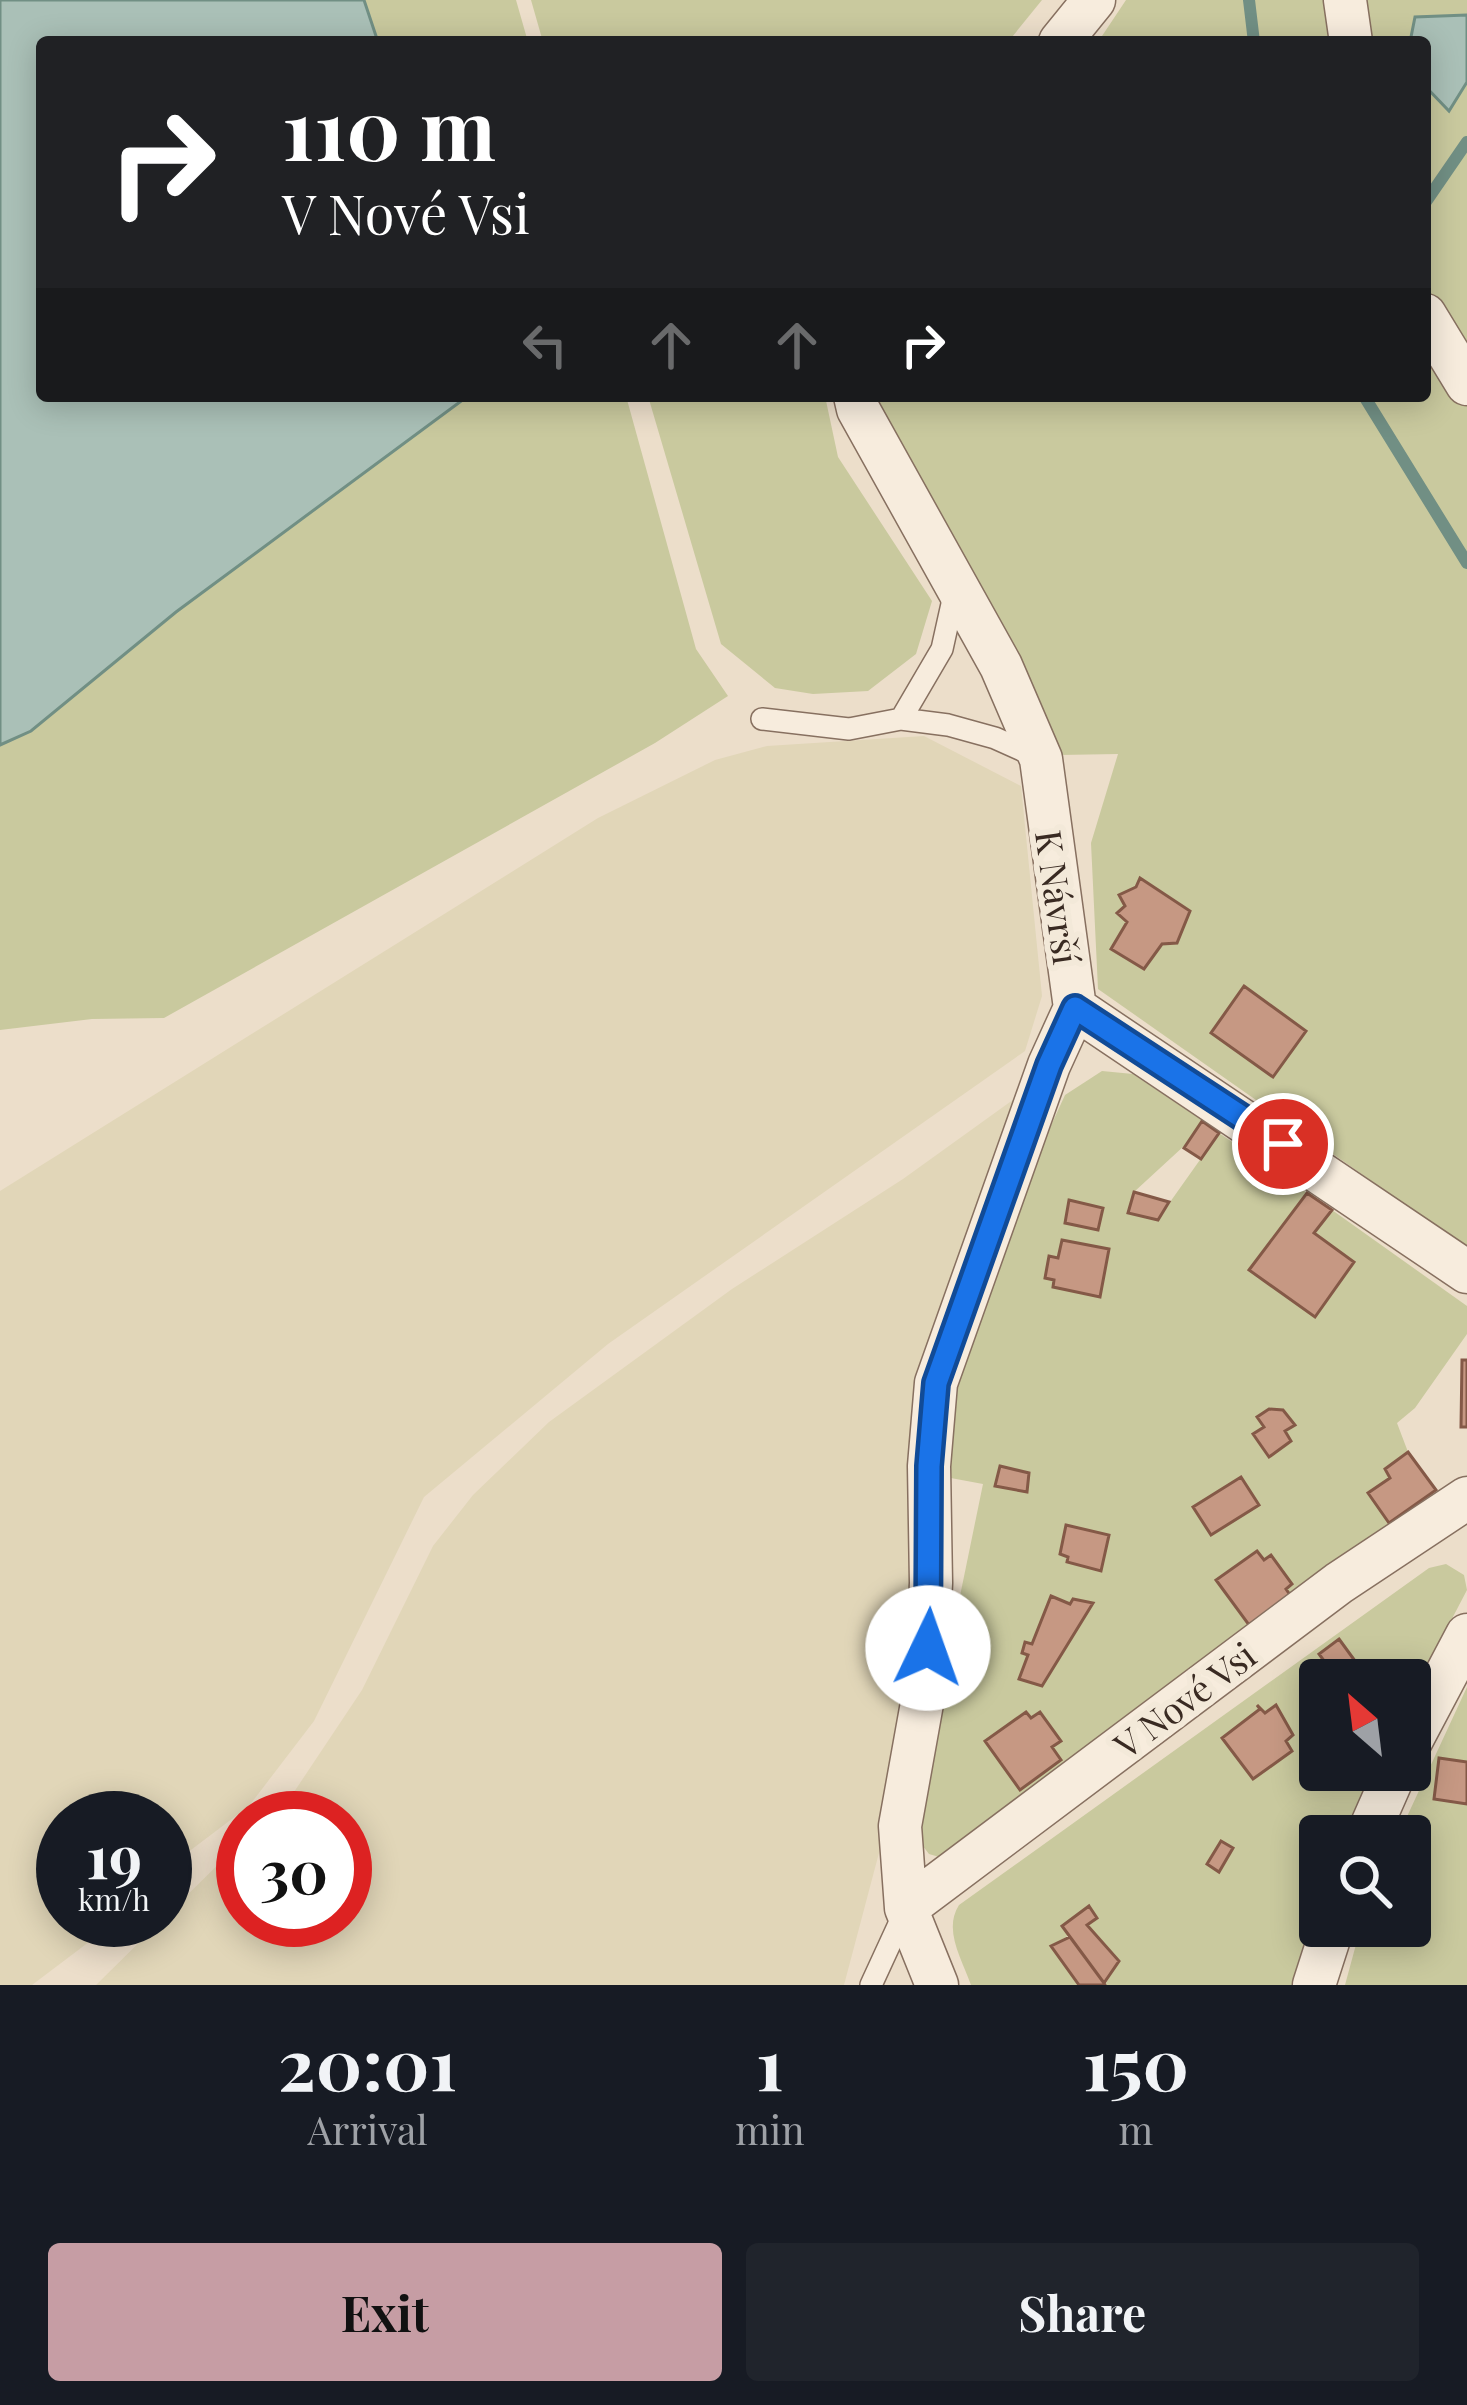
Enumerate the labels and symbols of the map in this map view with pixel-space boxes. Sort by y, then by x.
street label: K Návrší [1026,827,1092,967]
pin [1232,1093,1334,1195]
position arrow [865,1585,991,1711]
street label: V Nové Vsi [1103,1630,1264,1768]
north arrow [1299,1659,1431,1791]
speed limit sign: 30 [216,1791,372,1947]

